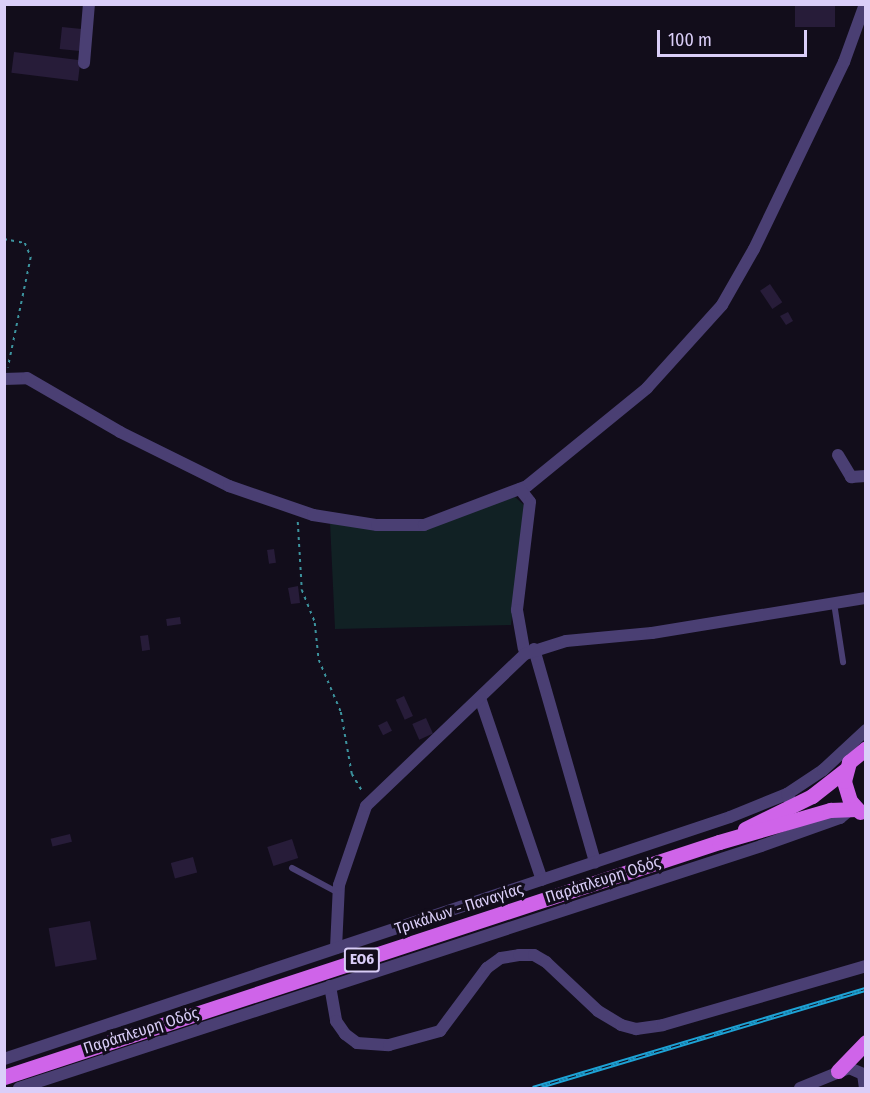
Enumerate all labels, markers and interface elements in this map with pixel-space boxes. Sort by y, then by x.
scale bar [660,18,810,56]
text: 100 m [668,29,712,51]
street label: Παράπλευρη Οδός [543,852,663,908]
street label: Τρικάλων - Παναγίας [392,879,526,939]
road number: ΕΟ6 [342,948,382,972]
street label: Παράπλευρη Οδός [81,1003,201,1059]

